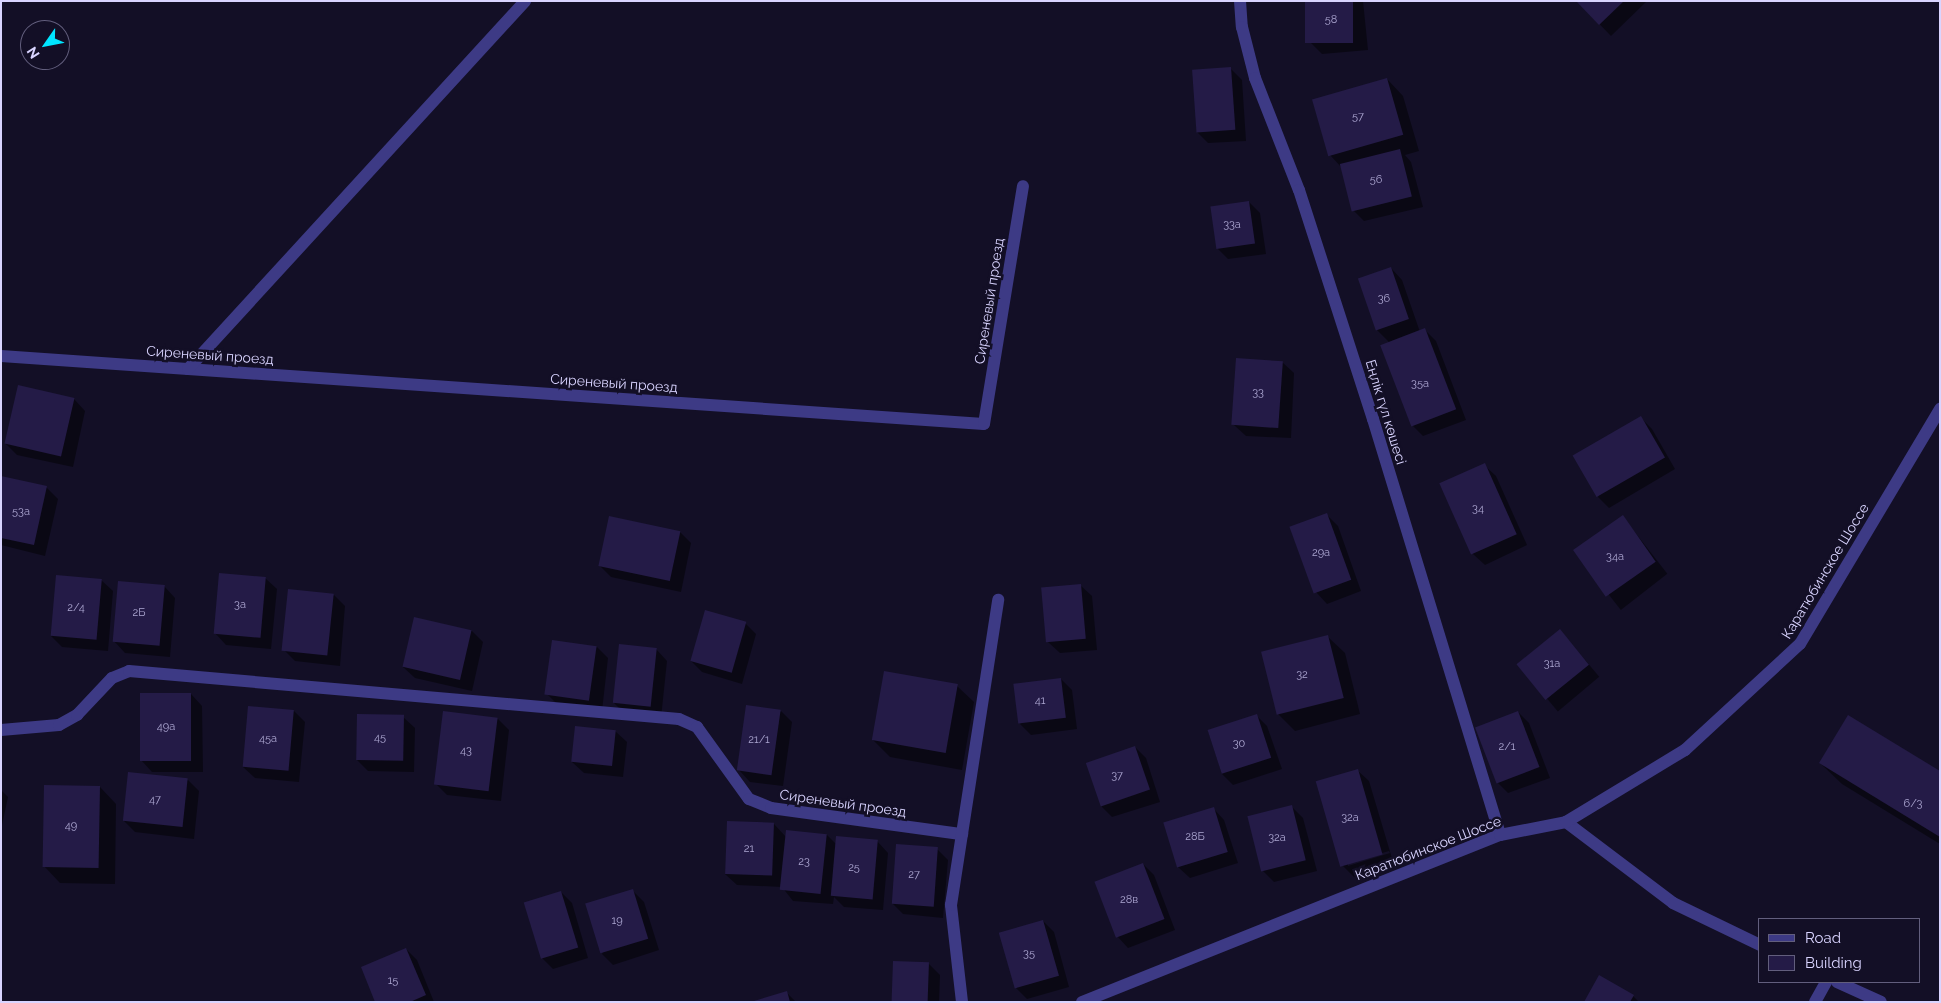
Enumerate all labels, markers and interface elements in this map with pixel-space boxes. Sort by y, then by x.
house number: 58 [1325,13,1337,27]
north arrow [20,20,70,70]
text: N [24,44,43,61]
house number: 57 [1352,110,1364,124]
house number: 56 [1370,173,1382,187]
house number: 33а [1223,218,1241,232]
street label: Сиреневый проезд [971,237,1007,365]
house number: 36 [1378,292,1390,306]
street label: Сиреневый проезд [146,342,274,368]
street label: Еңлік гүл көшесі [1362,358,1410,466]
street label: Сиреневый проезд [550,370,678,396]
house number: 35а [1411,377,1429,391]
house number: 33 [1252,386,1264,400]
street label: Каратюбинское Шоссе [1778,500,1872,642]
house number: 34 [1472,502,1484,516]
house number: 53а [12,505,30,519]
house number: 29а [1312,546,1330,560]
house number: 34а [1606,550,1624,564]
house number: 3а [234,598,246,612]
house number: 2/4 [67,601,85,615]
house number: 2Б [133,606,145,620]
house number: 31а [1544,657,1560,671]
house number: 32 [1296,668,1308,682]
house number: 41 [1035,694,1045,708]
house number: 49а [157,720,175,734]
house number: 45 [374,731,386,745]
house number: 45а [259,732,277,746]
house number: 21/1 [748,733,770,747]
house number: 30 [1233,737,1245,751]
house number: 2/1 [1499,740,1515,754]
house number: 43 [460,744,472,758]
house number: 37 [1111,769,1123,783]
street label: Сиреневый проезд [779,786,907,820]
house number: 47 [149,793,161,807]
house number: 6/3 [1904,797,1922,811]
house number: 32а [1341,811,1359,825]
street label: Каратюбинское Шоссе [1353,812,1503,884]
house number: 49 [65,819,77,833]
house number: 28Б [1185,830,1205,844]
house number: 32а [1268,831,1286,845]
house number: 21 [744,842,754,856]
house number: 23 [798,855,810,869]
house number: 25 [848,861,860,875]
house number: 27 [908,868,920,882]
house number: 28в [1120,893,1138,907]
house number: 19 [611,914,623,928]
legend [1758,918,1921,983]
text: Road [1805,929,1841,947]
house number: 35 [1023,947,1035,961]
text: Building [1805,954,1862,972]
house number: 15 [388,974,398,988]

